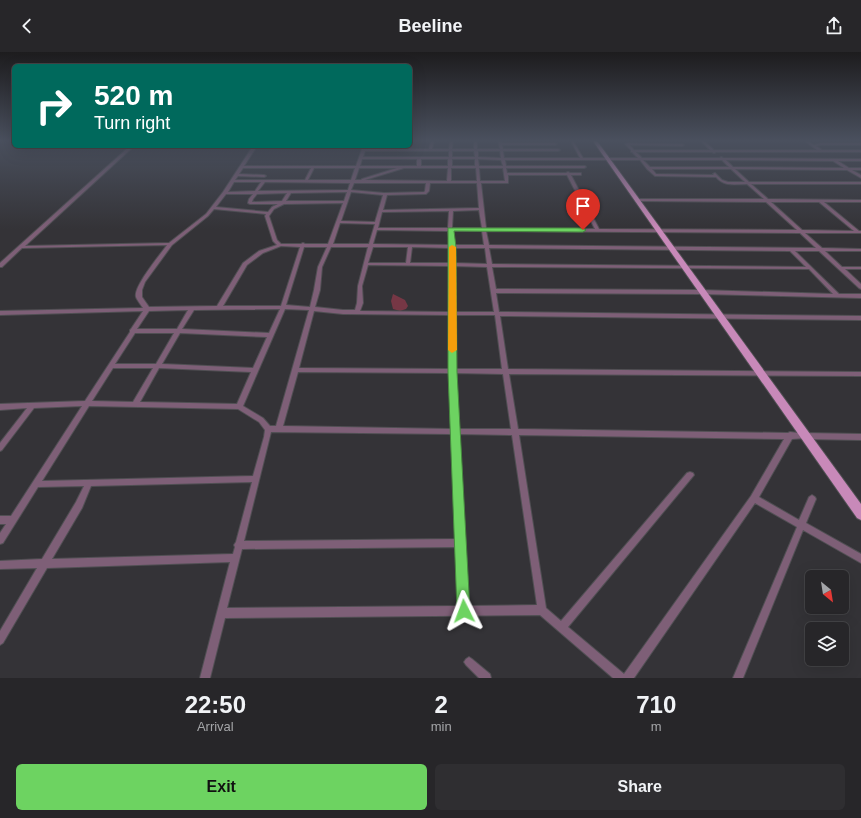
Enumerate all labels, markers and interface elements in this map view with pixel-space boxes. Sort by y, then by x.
icon: back [16,15,38,37]
icon: share [823,15,845,37]
text: Beeline [398,16,463,36]
icon: right [28,80,80,132]
text: 520 m [94,80,173,111]
text: Turn right [94,113,170,133]
pin [566,189,600,230]
icon: arrive [572,195,594,217]
north arrow [805,570,849,614]
map controls [805,570,849,666]
position arrow [443,590,485,632]
button: layers [805,622,849,666]
text: 22:50 [185,691,246,718]
text: 2 [434,691,448,718]
text: 710 [636,691,676,718]
text: Arrival [197,719,234,734]
text: min [431,719,452,734]
text: m [651,719,662,734]
button: Exit [16,764,427,810]
button: Share [435,764,845,810]

